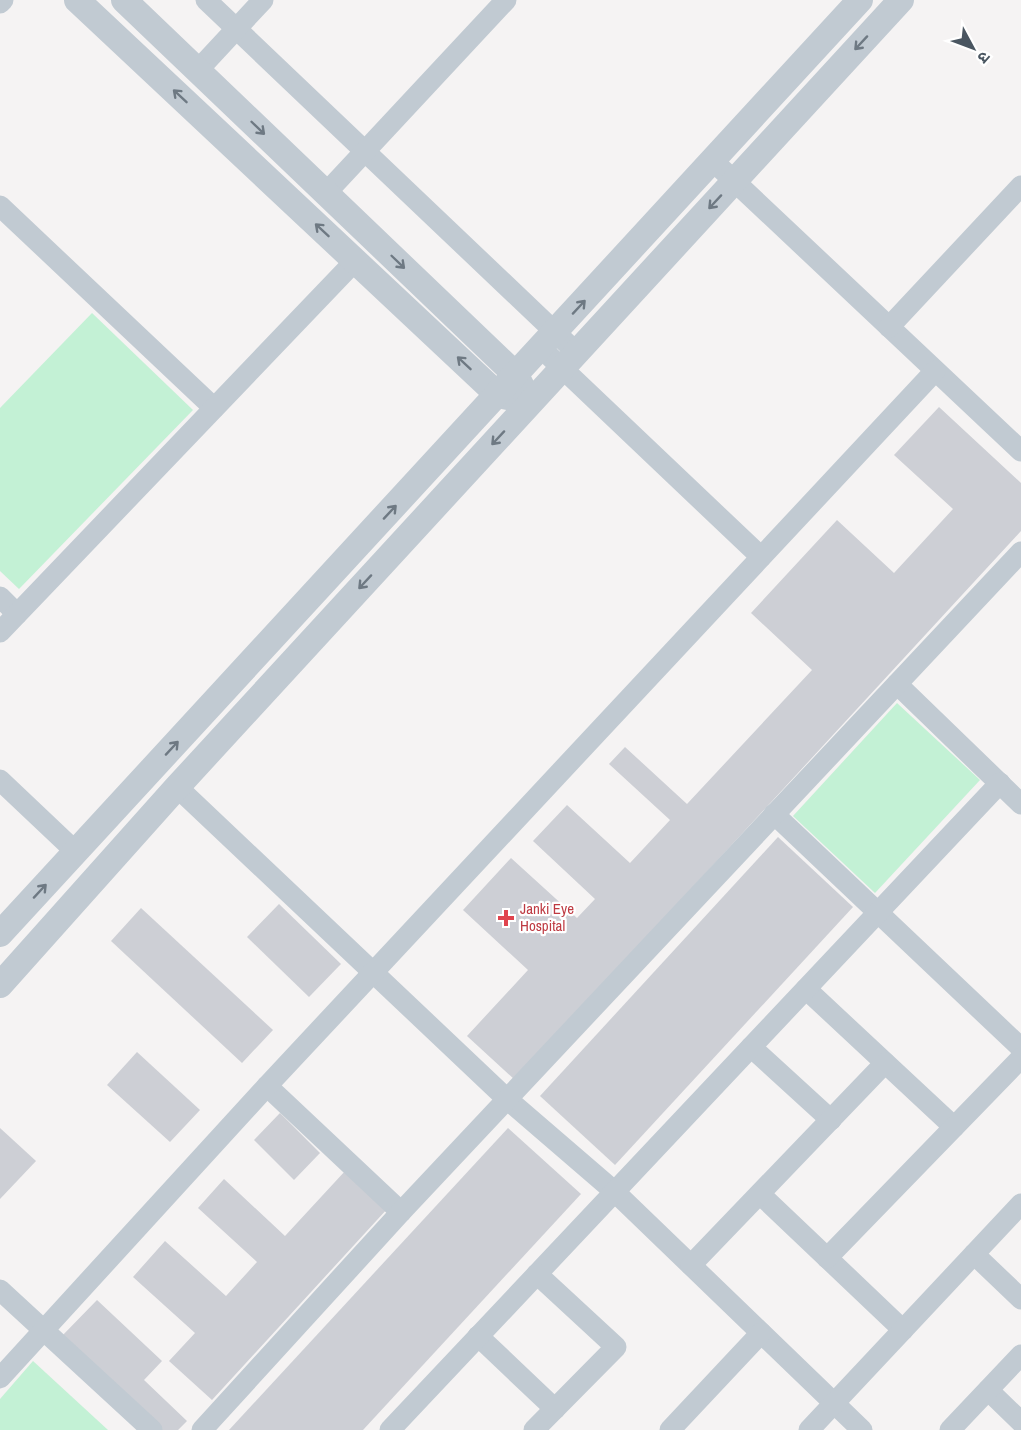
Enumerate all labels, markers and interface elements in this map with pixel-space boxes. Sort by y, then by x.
north arrow [943,18,1003,78]
one-way arrow [854,35,868,50]
text: उ [973,47,996,69]
one-way arrow [173,90,188,104]
one-way arrow [250,120,265,135]
one-way arrow [708,195,722,210]
one-way arrow [315,223,330,237]
one-way arrow [391,255,406,270]
one-way arrow [572,300,586,315]
one-way arrow [457,356,472,370]
one-way arrow [491,431,505,446]
one-way arrow [383,505,397,520]
one-way arrow [358,574,373,589]
one-way arrow [165,740,179,755]
one-way arrow [33,884,47,899]
place label: Janki Eye Hospital [520,898,574,936]
marker: Janki Eye Hospital [497,909,515,927]

